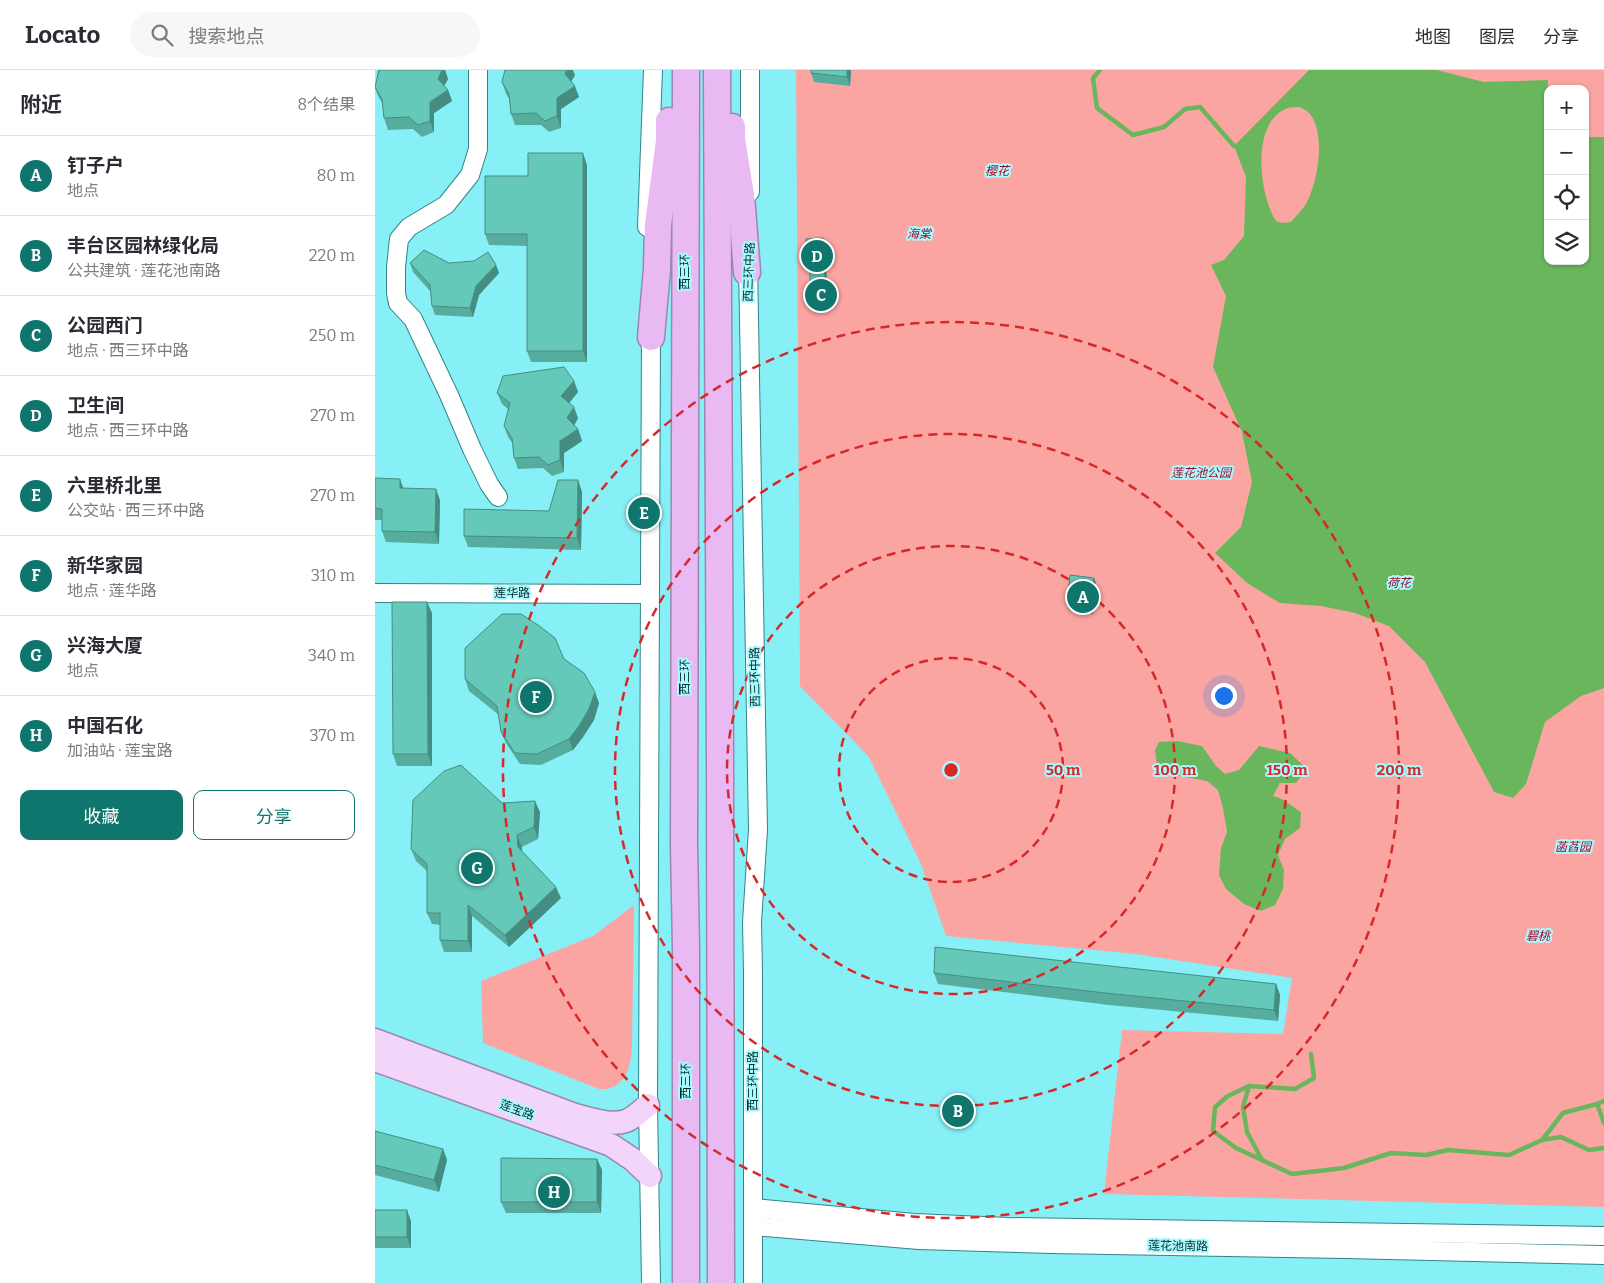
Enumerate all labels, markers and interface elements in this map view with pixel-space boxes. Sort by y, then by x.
search box [130,12,480,57]
text: Locato [25,21,100,49]
icon: search [148,21,176,49]
text: 搜索地点 [188,25,264,48]
text: 地图 [1415,26,1451,48]
text: 图层 [1479,26,1515,48]
text: 分享 [1543,26,1579,48]
map controls [1544,85,1589,265]
button: + [1544,85,1589,130]
text: 附近 [20,92,62,118]
text: 8个结果 [297,95,355,114]
button: − [1544,130,1589,175]
text: 钉子户 [67,154,124,177]
park label: 樱花 [985,164,1011,178]
text: A [30,166,42,185]
text: 80 m [317,166,355,185]
button: locate [1544,175,1589,220]
text: 地点 [67,181,99,200]
button: layers [1544,220,1589,265]
park label: 海棠 [907,227,933,241]
text: 丰台区园林绿化局 [67,234,219,257]
pin: D [801,237,833,275]
street label: 西三环中路 [741,242,757,302]
text: B [31,246,41,265]
text: 220 m [309,246,355,265]
street label: 西三环 [678,254,692,290]
text: 公共建筑 · 莲花池南路 [67,261,221,280]
pin: C [805,276,837,314]
text: 公园西门 [67,314,143,337]
text: C [31,326,41,345]
text: 250 m [309,326,355,345]
text: 地点 · 西三环中路 [67,341,189,360]
text: 卫生间 [67,394,124,417]
text: D [30,406,42,425]
text: 270 m [310,406,355,425]
text: 地点 · 西三环中路 [67,421,189,440]
park label: 莲花池公园 [1171,466,1233,480]
text: 六里桥北里 [67,474,162,497]
text: E [31,486,41,505]
text: 270 m [310,486,355,505]
pin: E [628,494,660,532]
text: 公交站 · 西三环中路 [67,501,205,520]
text: 新华家园 [67,554,143,577]
text: F [32,566,41,585]
text: 310 m [311,566,355,585]
park label: 荷花 [1387,576,1413,590]
pin: A [1067,578,1099,616]
text: 地点 · 莲华路 [67,581,157,600]
street label: 莲华路 [494,586,530,600]
text: 兴海大厦 [67,634,143,657]
text: G [30,646,42,665]
text: 340 m [308,646,355,665]
street label: 西三环中路 [747,647,763,707]
street label: 西三环 [678,659,692,695]
text: 地点 [67,661,99,680]
pin: F [520,678,552,716]
your location [1211,683,1237,709]
text: 中国石化 [67,714,143,737]
text: H [30,726,42,745]
text: 370 m [309,726,355,745]
text: 加油站 · 莲宝路 [67,741,173,760]
centre of rings [942,761,960,779]
text: 50 m [1046,761,1081,779]
text: 100 m [1154,761,1197,779]
text: 150 m [1266,761,1308,779]
text: 200 m [1377,761,1422,779]
button: 收藏 [20,790,183,840]
button: 分享 [193,790,355,840]
park label: 菡萏园 [1555,840,1593,854]
pin: G [461,849,493,887]
park label: 碧桃 [1526,929,1552,943]
street label: 西三环中路 [746,1051,760,1111]
street label: 西三环 [679,1063,693,1099]
pin: B [942,1092,974,1130]
street label: 莲宝路 [498,1097,536,1123]
pin: H [538,1173,570,1211]
street label: 莲花池南路 [1148,1238,1208,1254]

